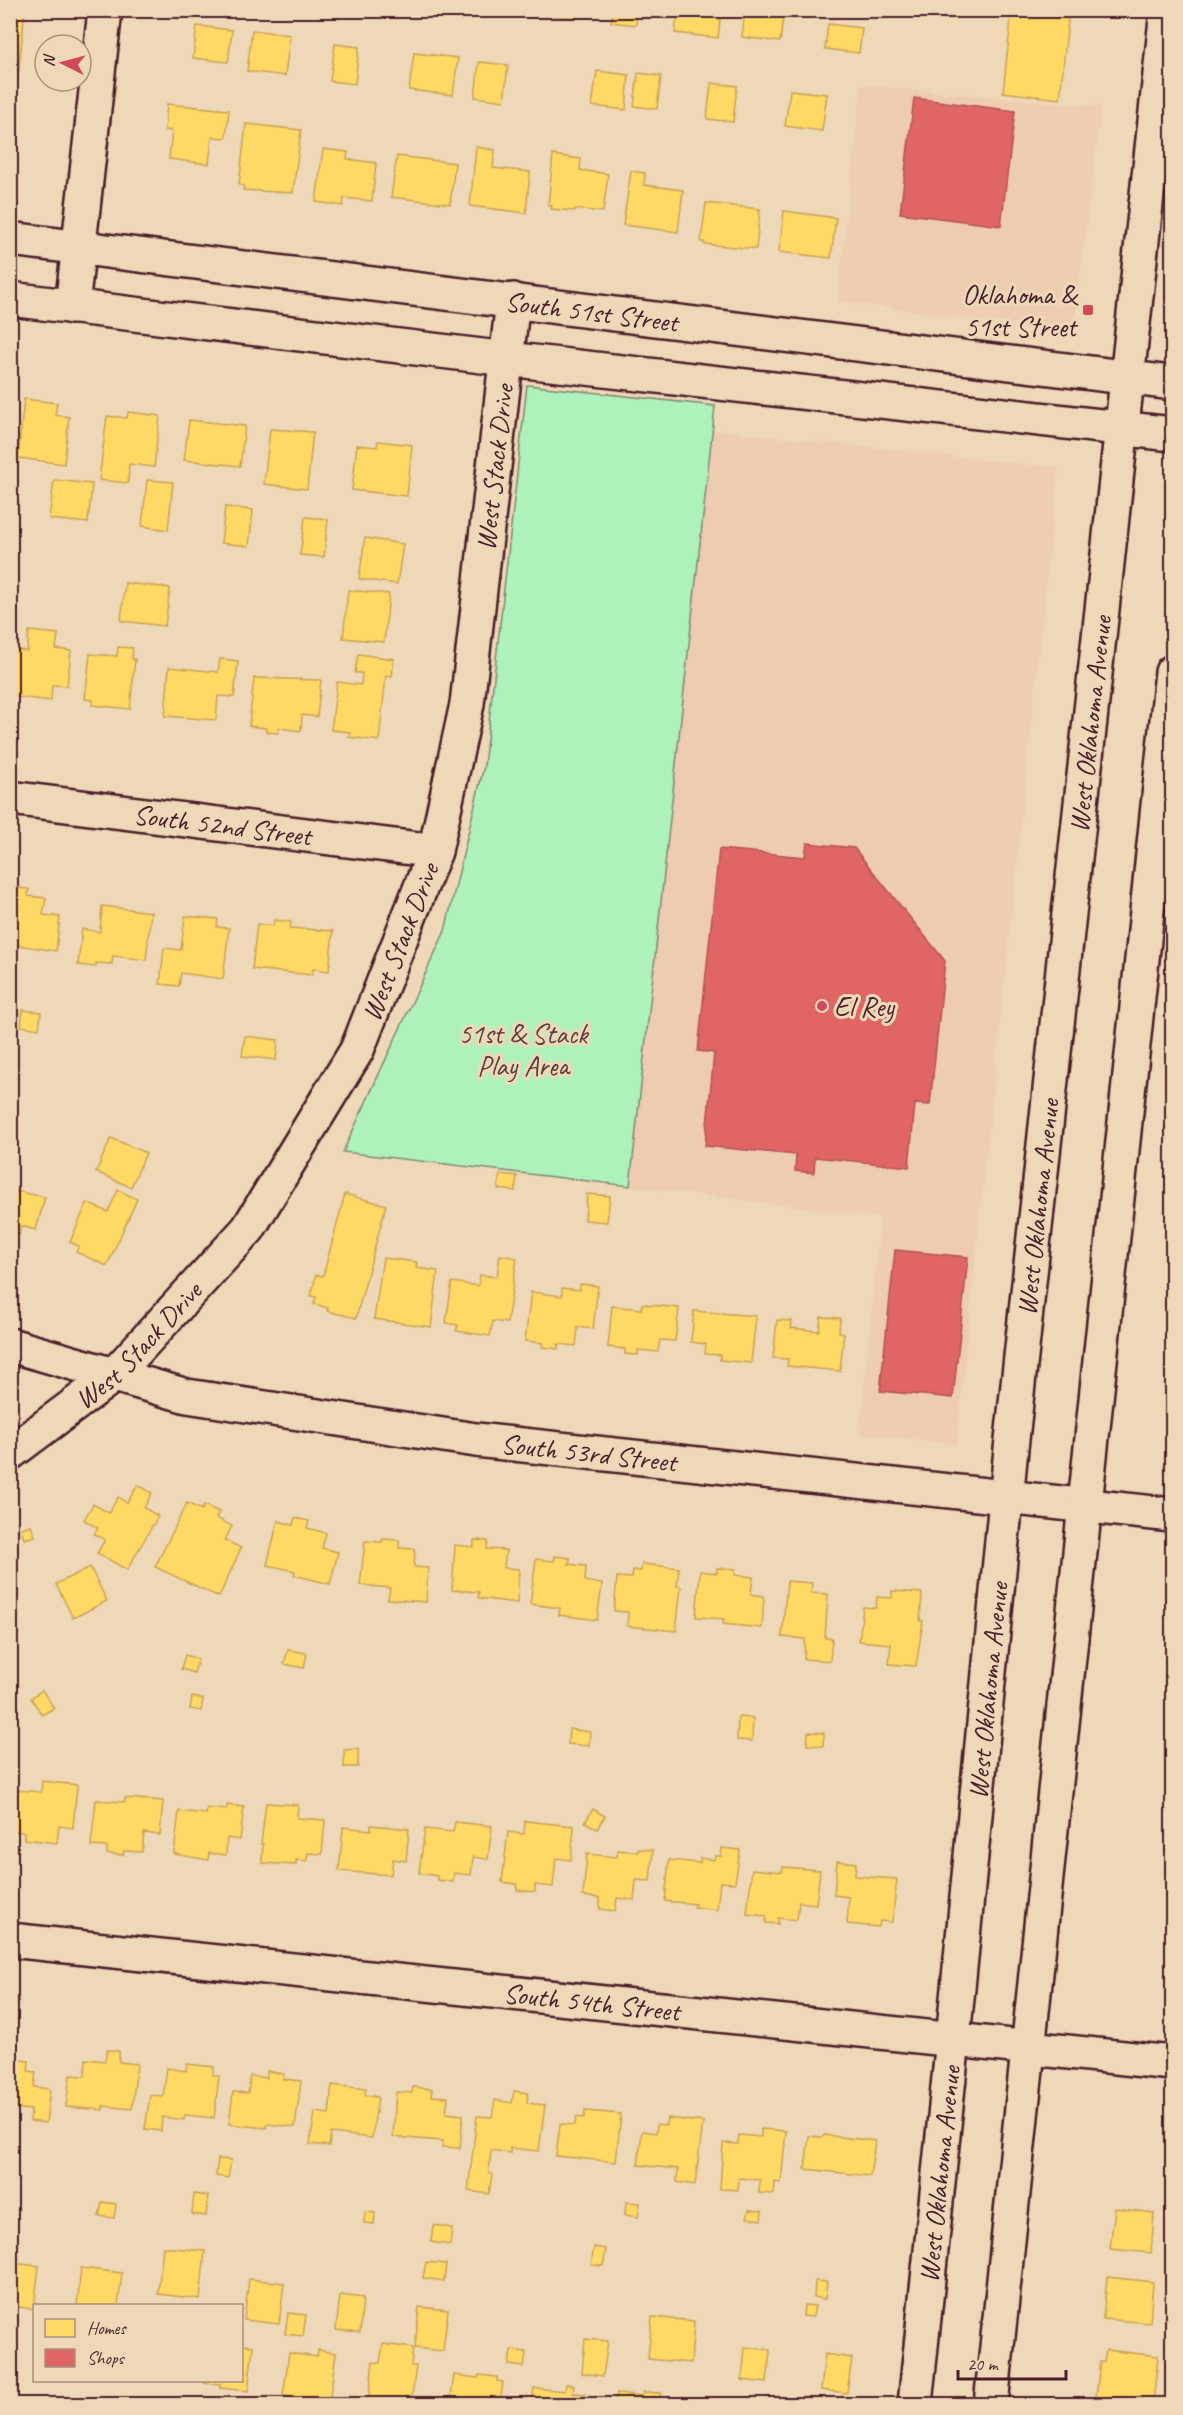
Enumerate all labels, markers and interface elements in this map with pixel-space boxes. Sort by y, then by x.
north arrow [33,33,93,93]
text: N [39,52,60,68]
place label: Oklahoma & 51st Street [962,277,1079,344]
street label: South 51st Street [503,284,683,340]
marker: Oklahoma & 51st Street [1081,303,1095,317]
street label: West Stack Drive [468,381,521,552]
street label: West Oklahoma Avenue [1061,612,1119,834]
street label: South 52nd Street [132,797,316,854]
street label: West Stack Drive [353,856,447,1026]
place label: El Rey [834,989,896,1024]
marker: El Rey [815,999,829,1013]
park label: 51st & Stack Play Area [458,1016,589,1083]
street label: West Oklahoma Avenue [1009,1096,1067,1317]
street label: West Stack Drive [68,1273,210,1416]
street label: South 53rd Street [499,1426,681,1480]
street label: West Oklahoma Avenue [960,1579,1016,1801]
street label: South 54th Street [502,1975,684,2029]
street label: West Oklahoma Avenue [911,2063,968,2284]
legend [33,2304,243,2382]
text: Homes [87,2317,127,2339]
scale bar [958,2343,1066,2381]
text: Shops [87,2347,126,2369]
text: 20 m [967,2353,1000,2375]

